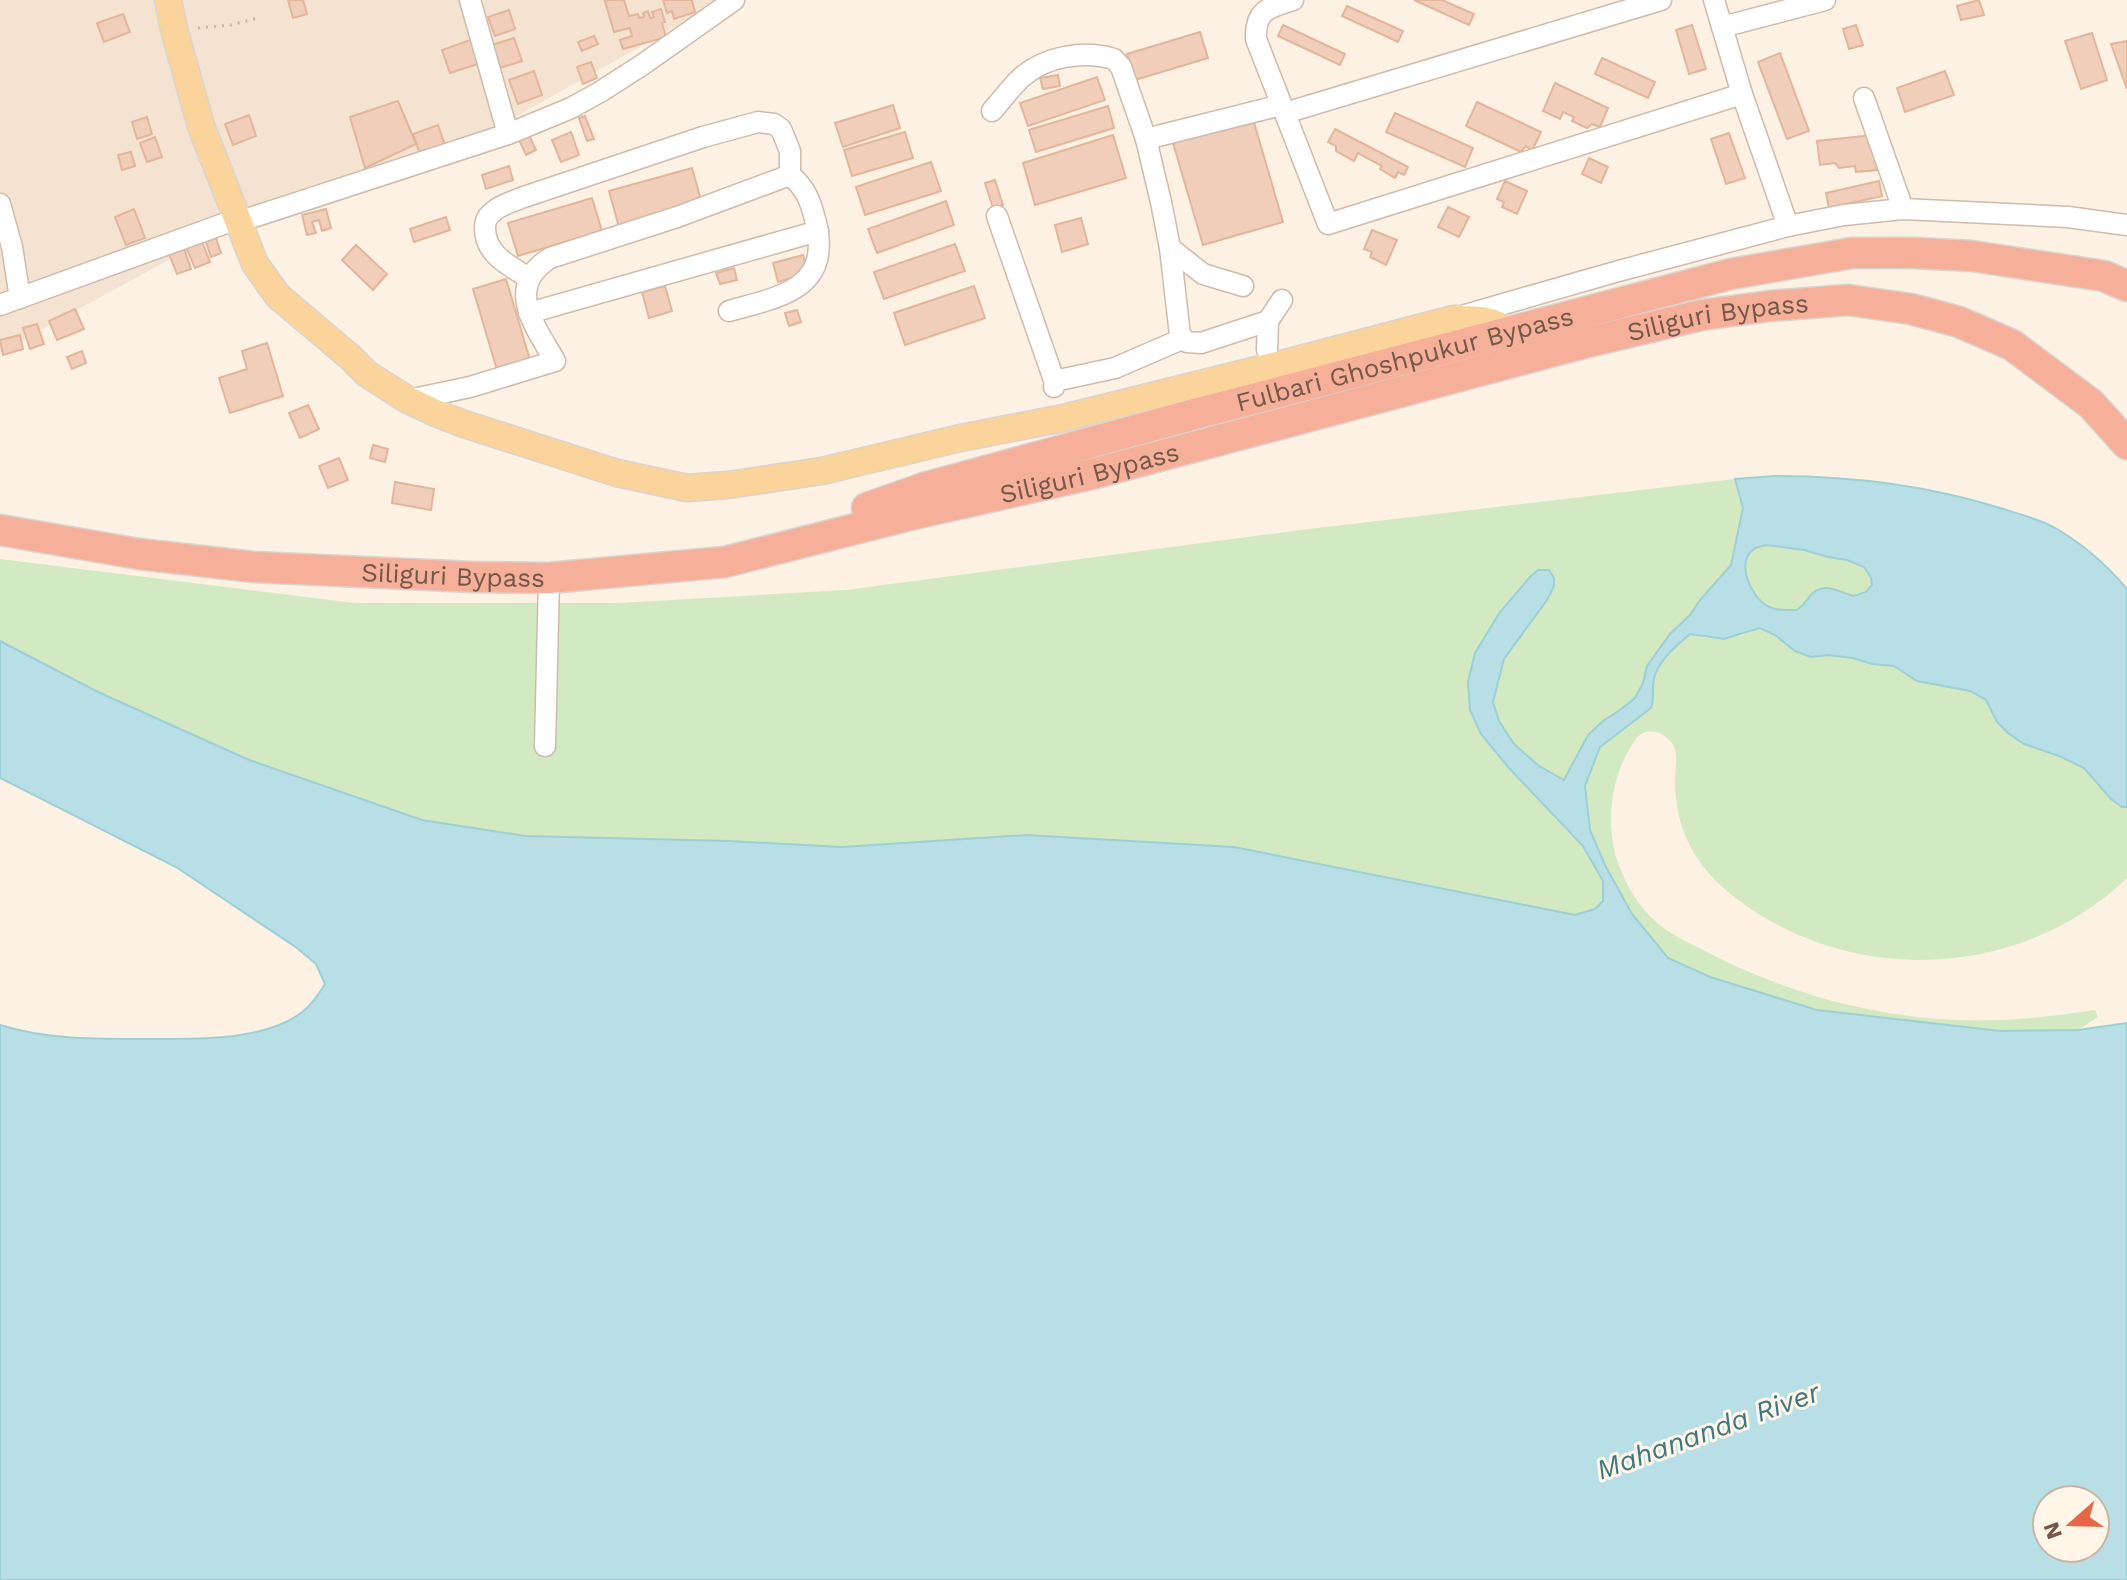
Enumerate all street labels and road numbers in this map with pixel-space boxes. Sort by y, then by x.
street label: Siliguri Bypass [1624,288,1810,347]
street label: Fulbari Ghoshpukur Bypass [1233,301,1577,418]
street label: Siliguri Bypass [997,436,1182,509]
street label: Siliguri Bypass [361,557,545,593]

